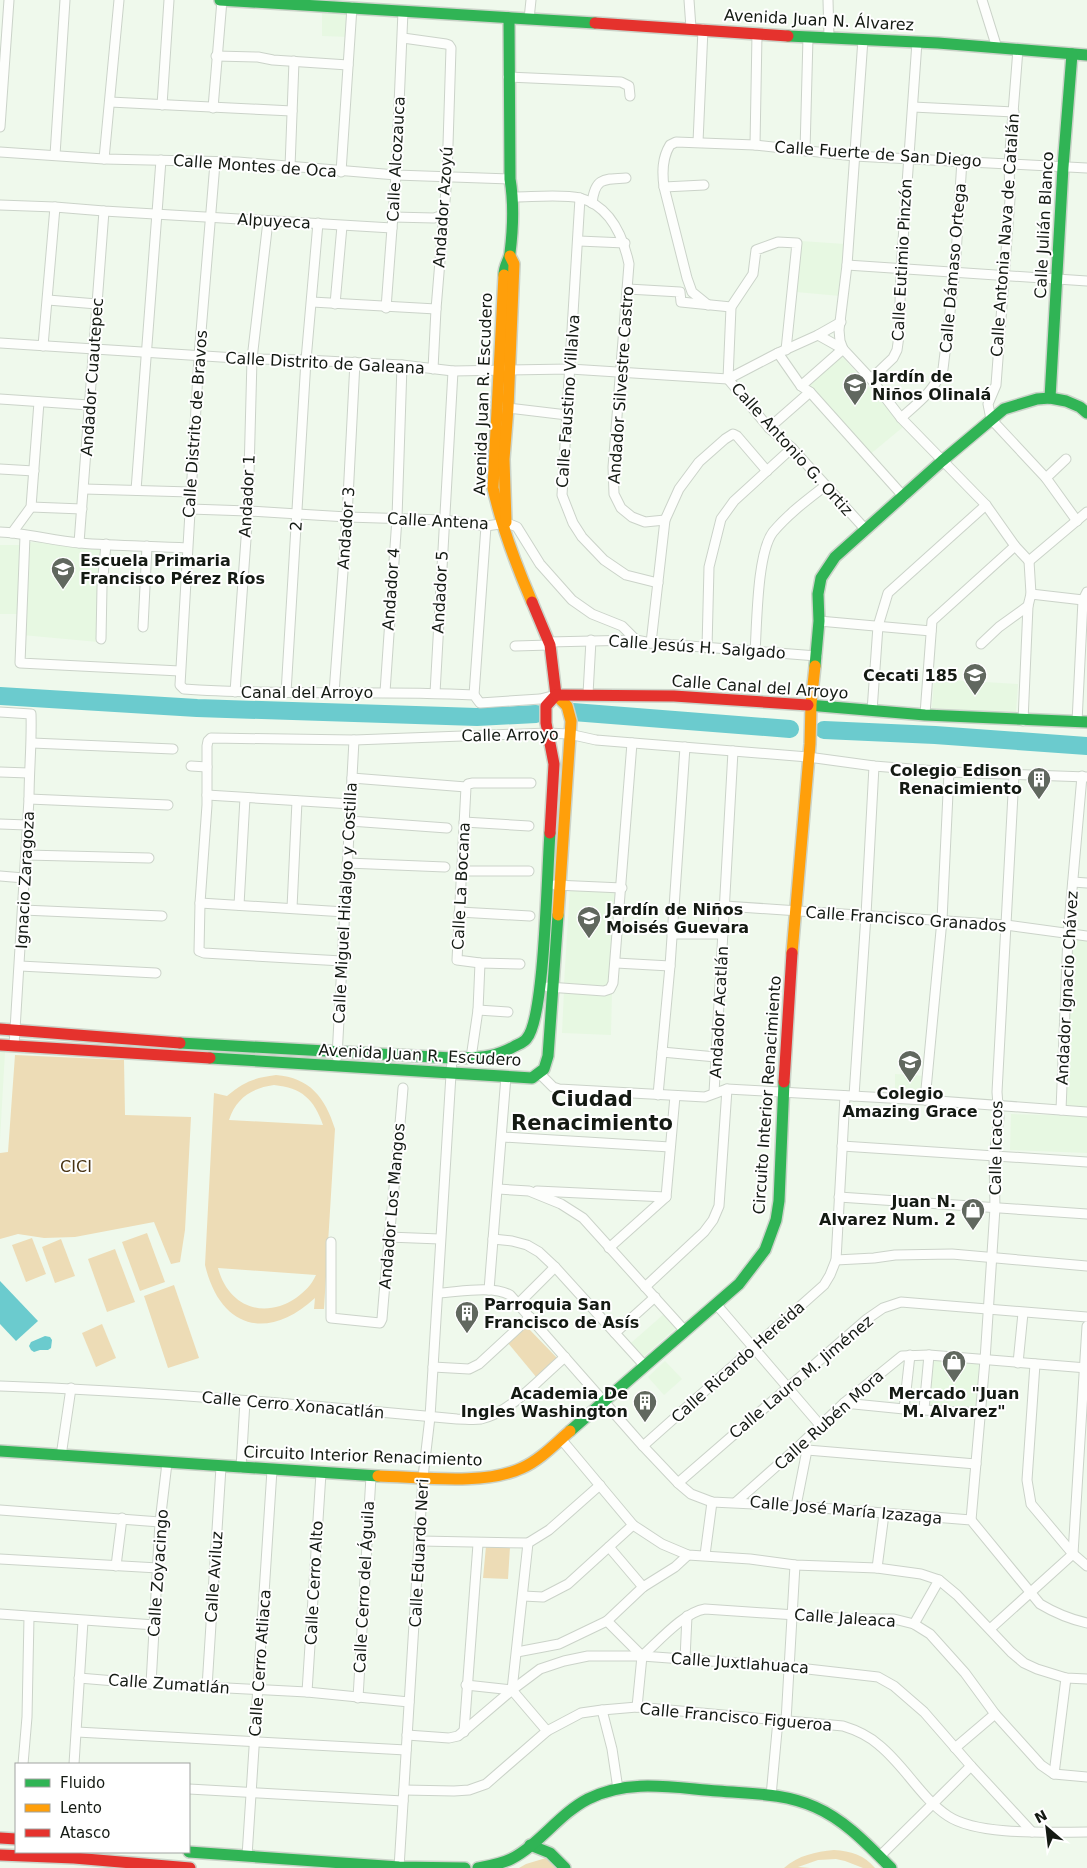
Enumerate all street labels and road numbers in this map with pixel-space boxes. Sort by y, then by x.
street label: Avenida Juan N. Álvarez [724,6,914,34]
street label: Calle Alcozauca [383,96,409,222]
street label: Calle Antonia Nava de Catalán [987,113,1023,357]
street label: Calle Fuerte de San Diego [774,137,982,171]
street label: Andador Azoyú [429,146,457,268]
street label: Calle Montes de Oca [172,151,338,181]
street label: Calle Julián Blanco [1031,151,1057,299]
street label: Calle Eutimio Pinzón [888,178,916,342]
street label: Calle Dámaso Ortega [936,182,970,354]
street label: Alpuyeca [237,210,311,232]
street label: Andador Silvestre Castro [605,285,637,485]
street label: Avenida Juan R. Escudero [470,292,496,496]
street label: Andador Cuautepec [77,297,107,457]
street label: Calle Faustino Villalva [552,314,584,488]
street label: Calle Distrito de Bravos [179,329,211,519]
street label: Calle Distrito de Galeana [225,348,425,378]
street label: Calle Antonio G. Ortiz [727,379,857,519]
street label: Andador 1 [235,454,259,538]
street label: Andador 3 [334,486,358,570]
street label: Calle Antena [387,509,489,533]
street label: 2 [286,520,306,532]
street label: Andador 4 [379,547,403,631]
street label: Andador 5 [428,550,452,634]
street label: Calle Jesús H. Salgado [608,631,786,663]
street label: Calle Canal del Arroyo [671,671,849,703]
street label: Canal del Arroyo [241,683,373,702]
street label: Calle Arroyo [461,725,559,745]
street label: Calle Miguel Hidalgo y Costilla [329,782,361,1024]
street label: Ignacio Zaragoza [12,810,38,950]
street label: Calle La Bocana [448,822,474,950]
street label: Andador Ignacio Chávez [1052,890,1082,1086]
street label: Calle Francisco Granados [805,902,1007,936]
street label: Andador Acatlán [706,945,732,1079]
street label: Circuito Interior Renacimiento [749,975,785,1215]
street label: Avenida Juan R. Escudero [318,1040,522,1070]
street label: Calle Icacos [986,1100,1006,1196]
street label: Andador Los Mangos [375,1122,409,1290]
street label: Calle Ricardo Hereida [667,1297,809,1427]
street label: Calle Lauro M. Jiménez [725,1311,877,1443]
street label: Calle Rubén Mora [770,1366,888,1474]
street label: Calle Cerro Xonacatlán [201,1388,385,1422]
street label: Circuito Interior Renacimiento [243,1442,483,1470]
street label: Calle Eduardo Neri [406,1478,432,1628]
street label: Calle José María Izazaga [749,1492,943,1528]
street label: Calle Cerro del Águila [350,1500,378,1674]
street label: Calle Zoyacingo [144,1508,172,1638]
street label: Calle Cerro Alto [301,1520,327,1646]
street label: Calle Aviluz [201,1531,227,1623]
street label: Calle Cerro Atliaca [245,1589,275,1737]
street label: Calle Jaleaca [793,1605,897,1631]
street label: Calle Juxtlahuaca [670,1649,810,1677]
street label: Calle Zumatlán [108,1670,230,1698]
street label: Calle Francisco Figueroa [639,1699,833,1735]

